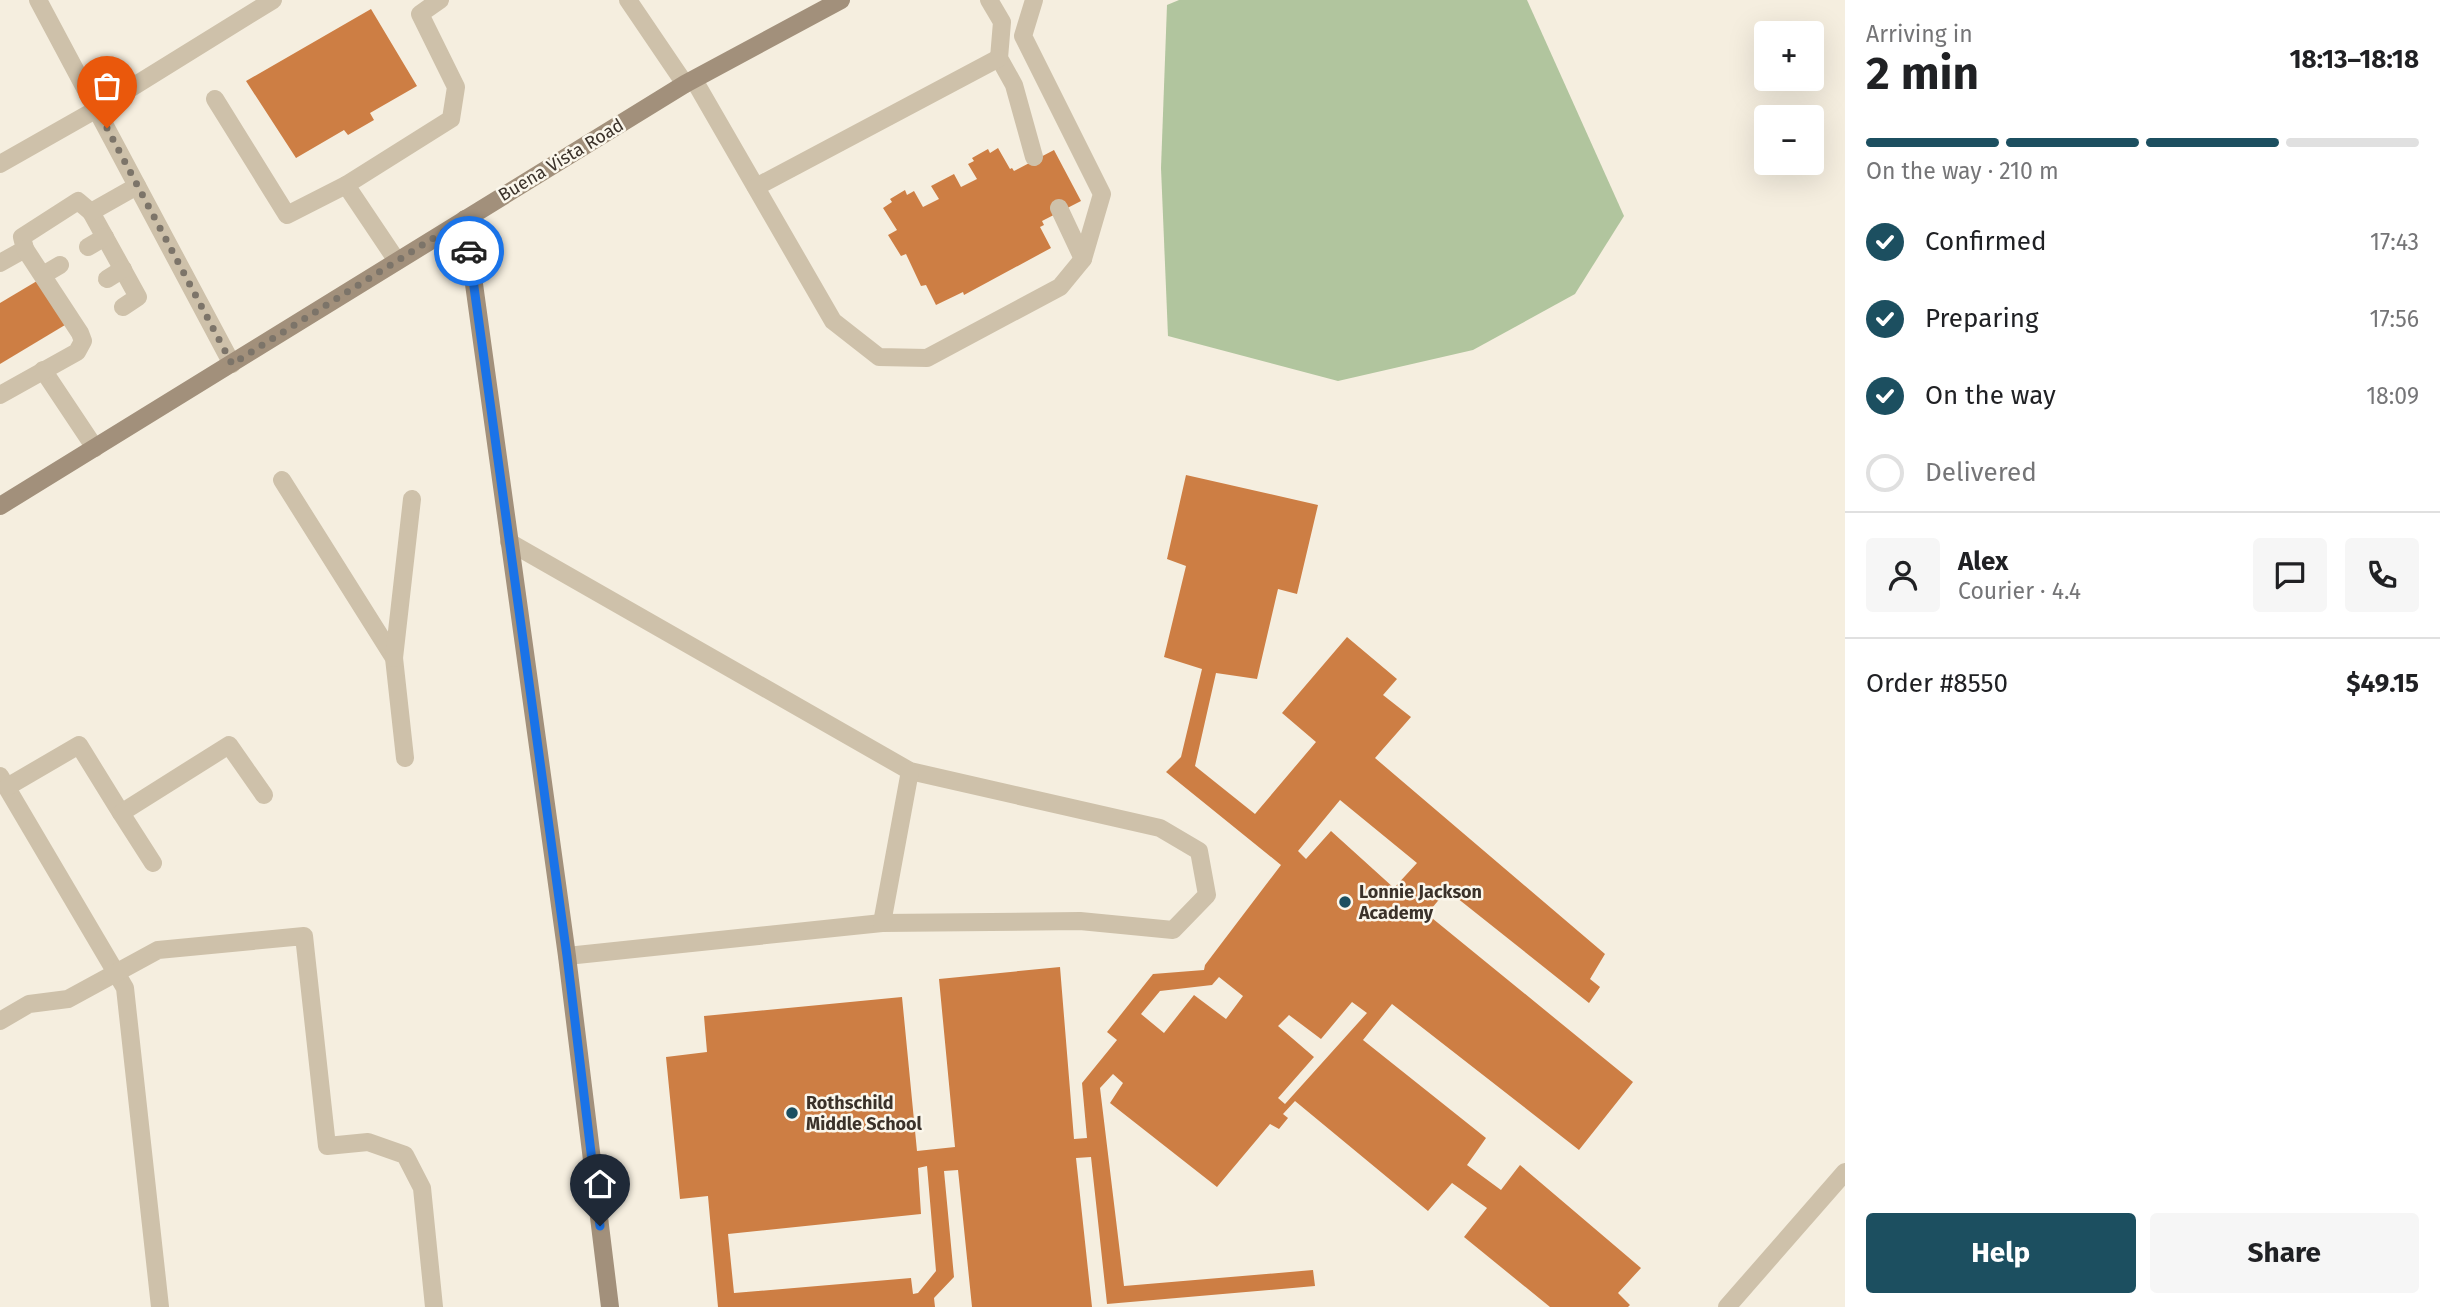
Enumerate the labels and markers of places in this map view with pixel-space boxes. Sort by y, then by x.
pin [77,56,137,128]
place label: Lonnie Jackson Academy [1358,881,1482,924]
marker: Lonnie Jackson Academy [1337,894,1353,910]
place label: Rothschild Middle School [806,1092,923,1135]
marker: Rothschild Middle School [784,1105,800,1121]
pin [570,1154,630,1226]

